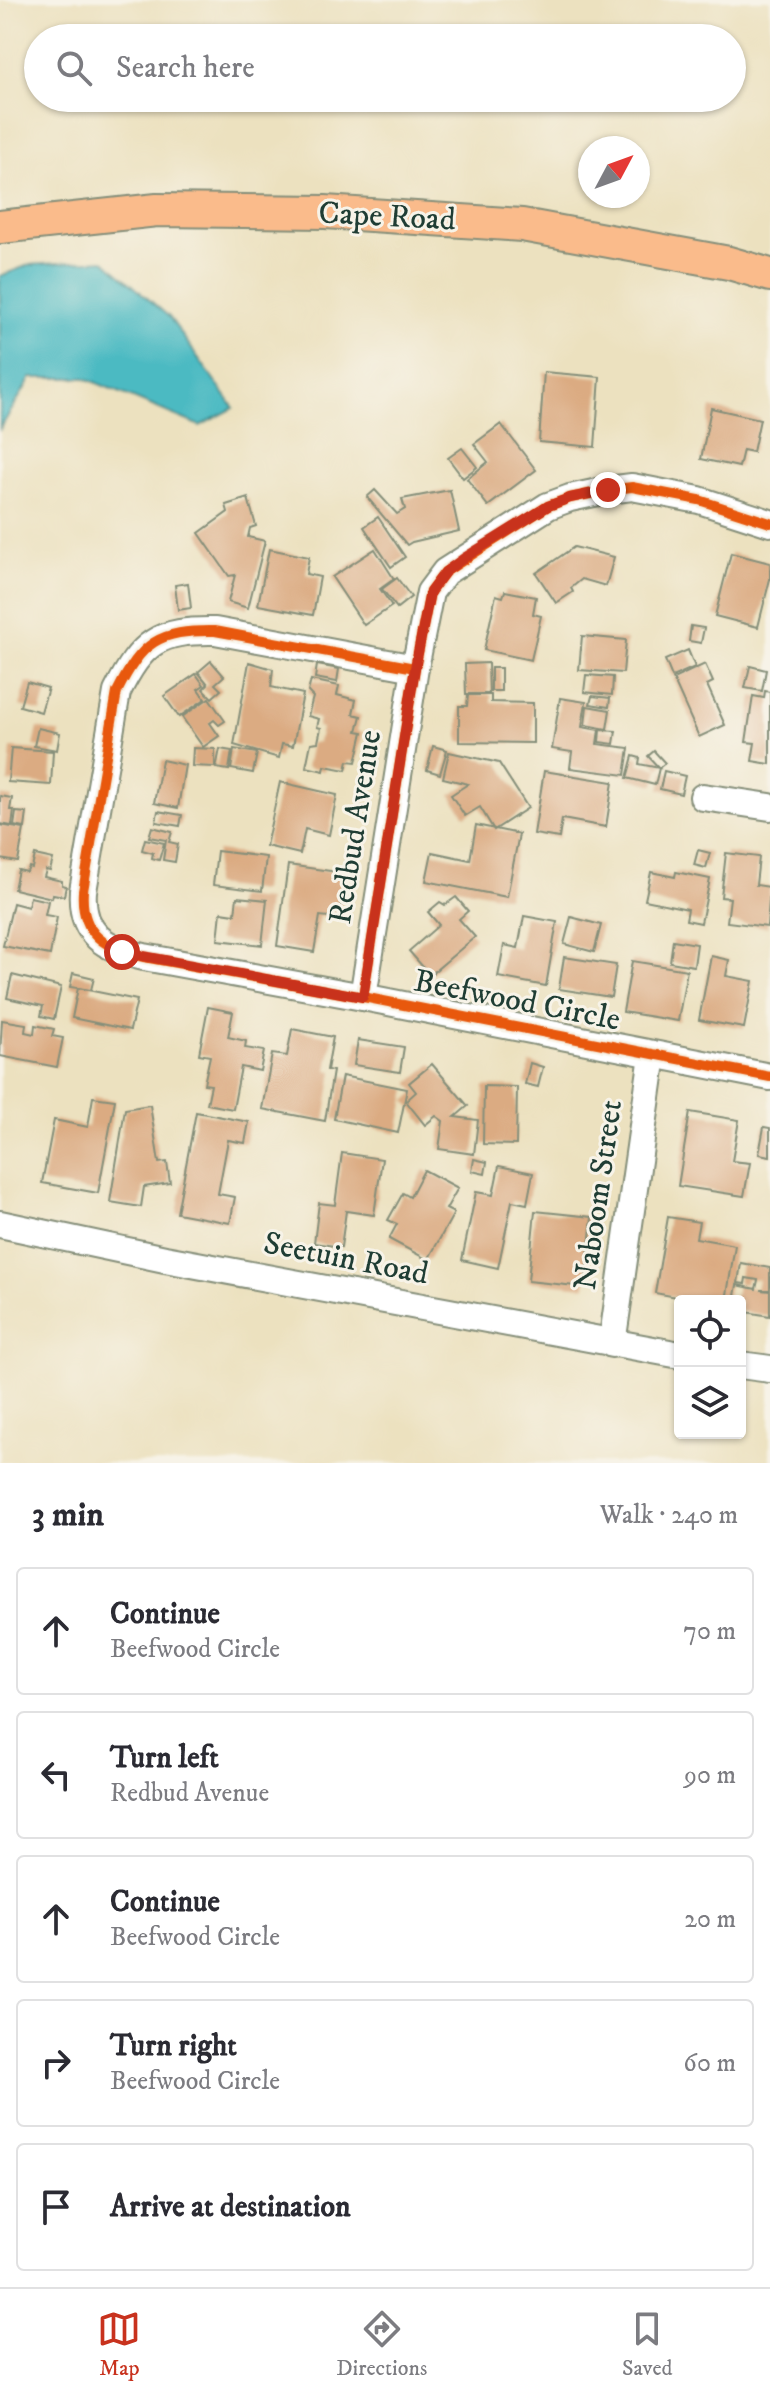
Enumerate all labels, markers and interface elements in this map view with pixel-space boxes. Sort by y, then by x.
search box [24,24,746,112]
icon: search [52,46,96,90]
text: Search here [116,50,255,87]
north arrow [578,136,650,208]
street label: Cape Road [317,193,457,241]
route end [590,472,626,508]
street label: Redbud Avenue [321,727,391,927]
route start [104,934,140,970]
street label: Beefwood Circle [410,961,624,1041]
street label: Naboom Street [566,1097,632,1293]
street label: Seetuin Road [260,1223,432,1295]
map controls [674,1295,746,1439]
button: locate [674,1295,746,1367]
button: layers [674,1367,746,1439]
text: 3 min [32,1494,104,1536]
text: Walk · 240 m [600,1499,738,1532]
text: Continue [110,1596,220,1633]
icon: ahead [34,1609,78,1653]
text: 70 m [683,1615,736,1648]
text: Beefwood Circle [110,1633,280,1666]
text: Turn left [110,1740,219,1777]
icon: left [34,1753,78,1797]
text: 90 m [684,1759,736,1792]
text: Redbud Avenue [110,1777,269,1810]
text: Continue [110,1884,220,1921]
icon: ahead [34,1897,78,1941]
text: 20 m [684,1903,736,1936]
text: Beefwood Circle [110,1921,280,1954]
text: Turn right [110,2028,237,2065]
icon: right [34,2041,78,2085]
text: 60 m [683,2047,736,2080]
text: Beefwood Circle [110,2065,280,2098]
icon: arrive [34,2185,78,2229]
text: Arrive at destination [110,2189,351,2226]
tab: Map [97,2307,141,2382]
tab: Directions [336,2307,427,2382]
tab: Saved [622,2307,673,2382]

